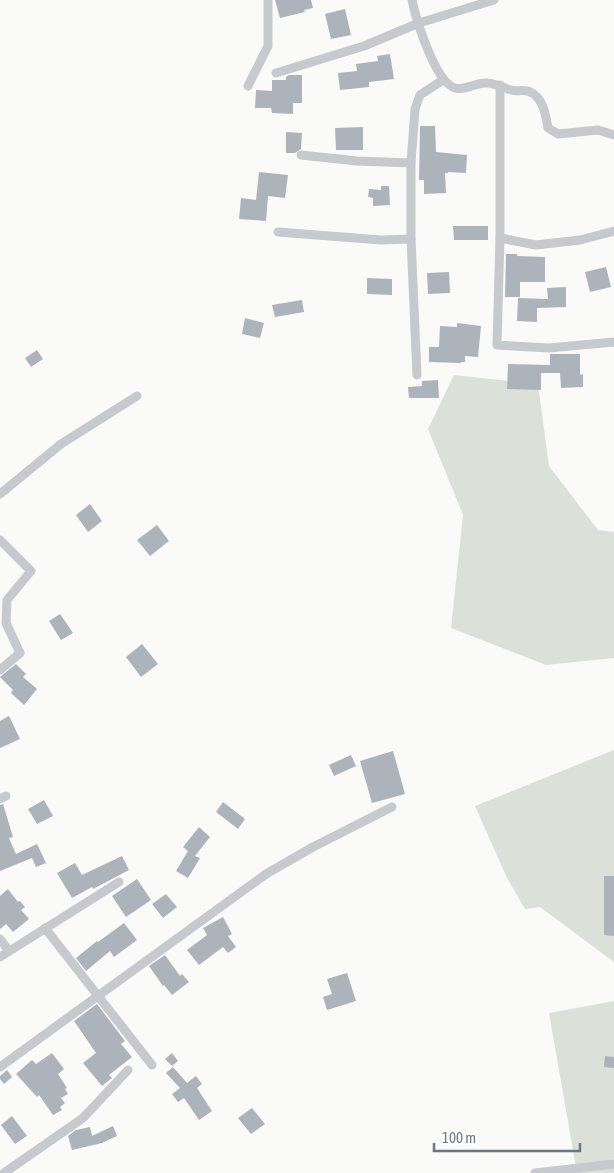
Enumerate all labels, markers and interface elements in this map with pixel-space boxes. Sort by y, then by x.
scale bar [434,1120,580,1152]
text: 100 m [442,1129,476,1146]

